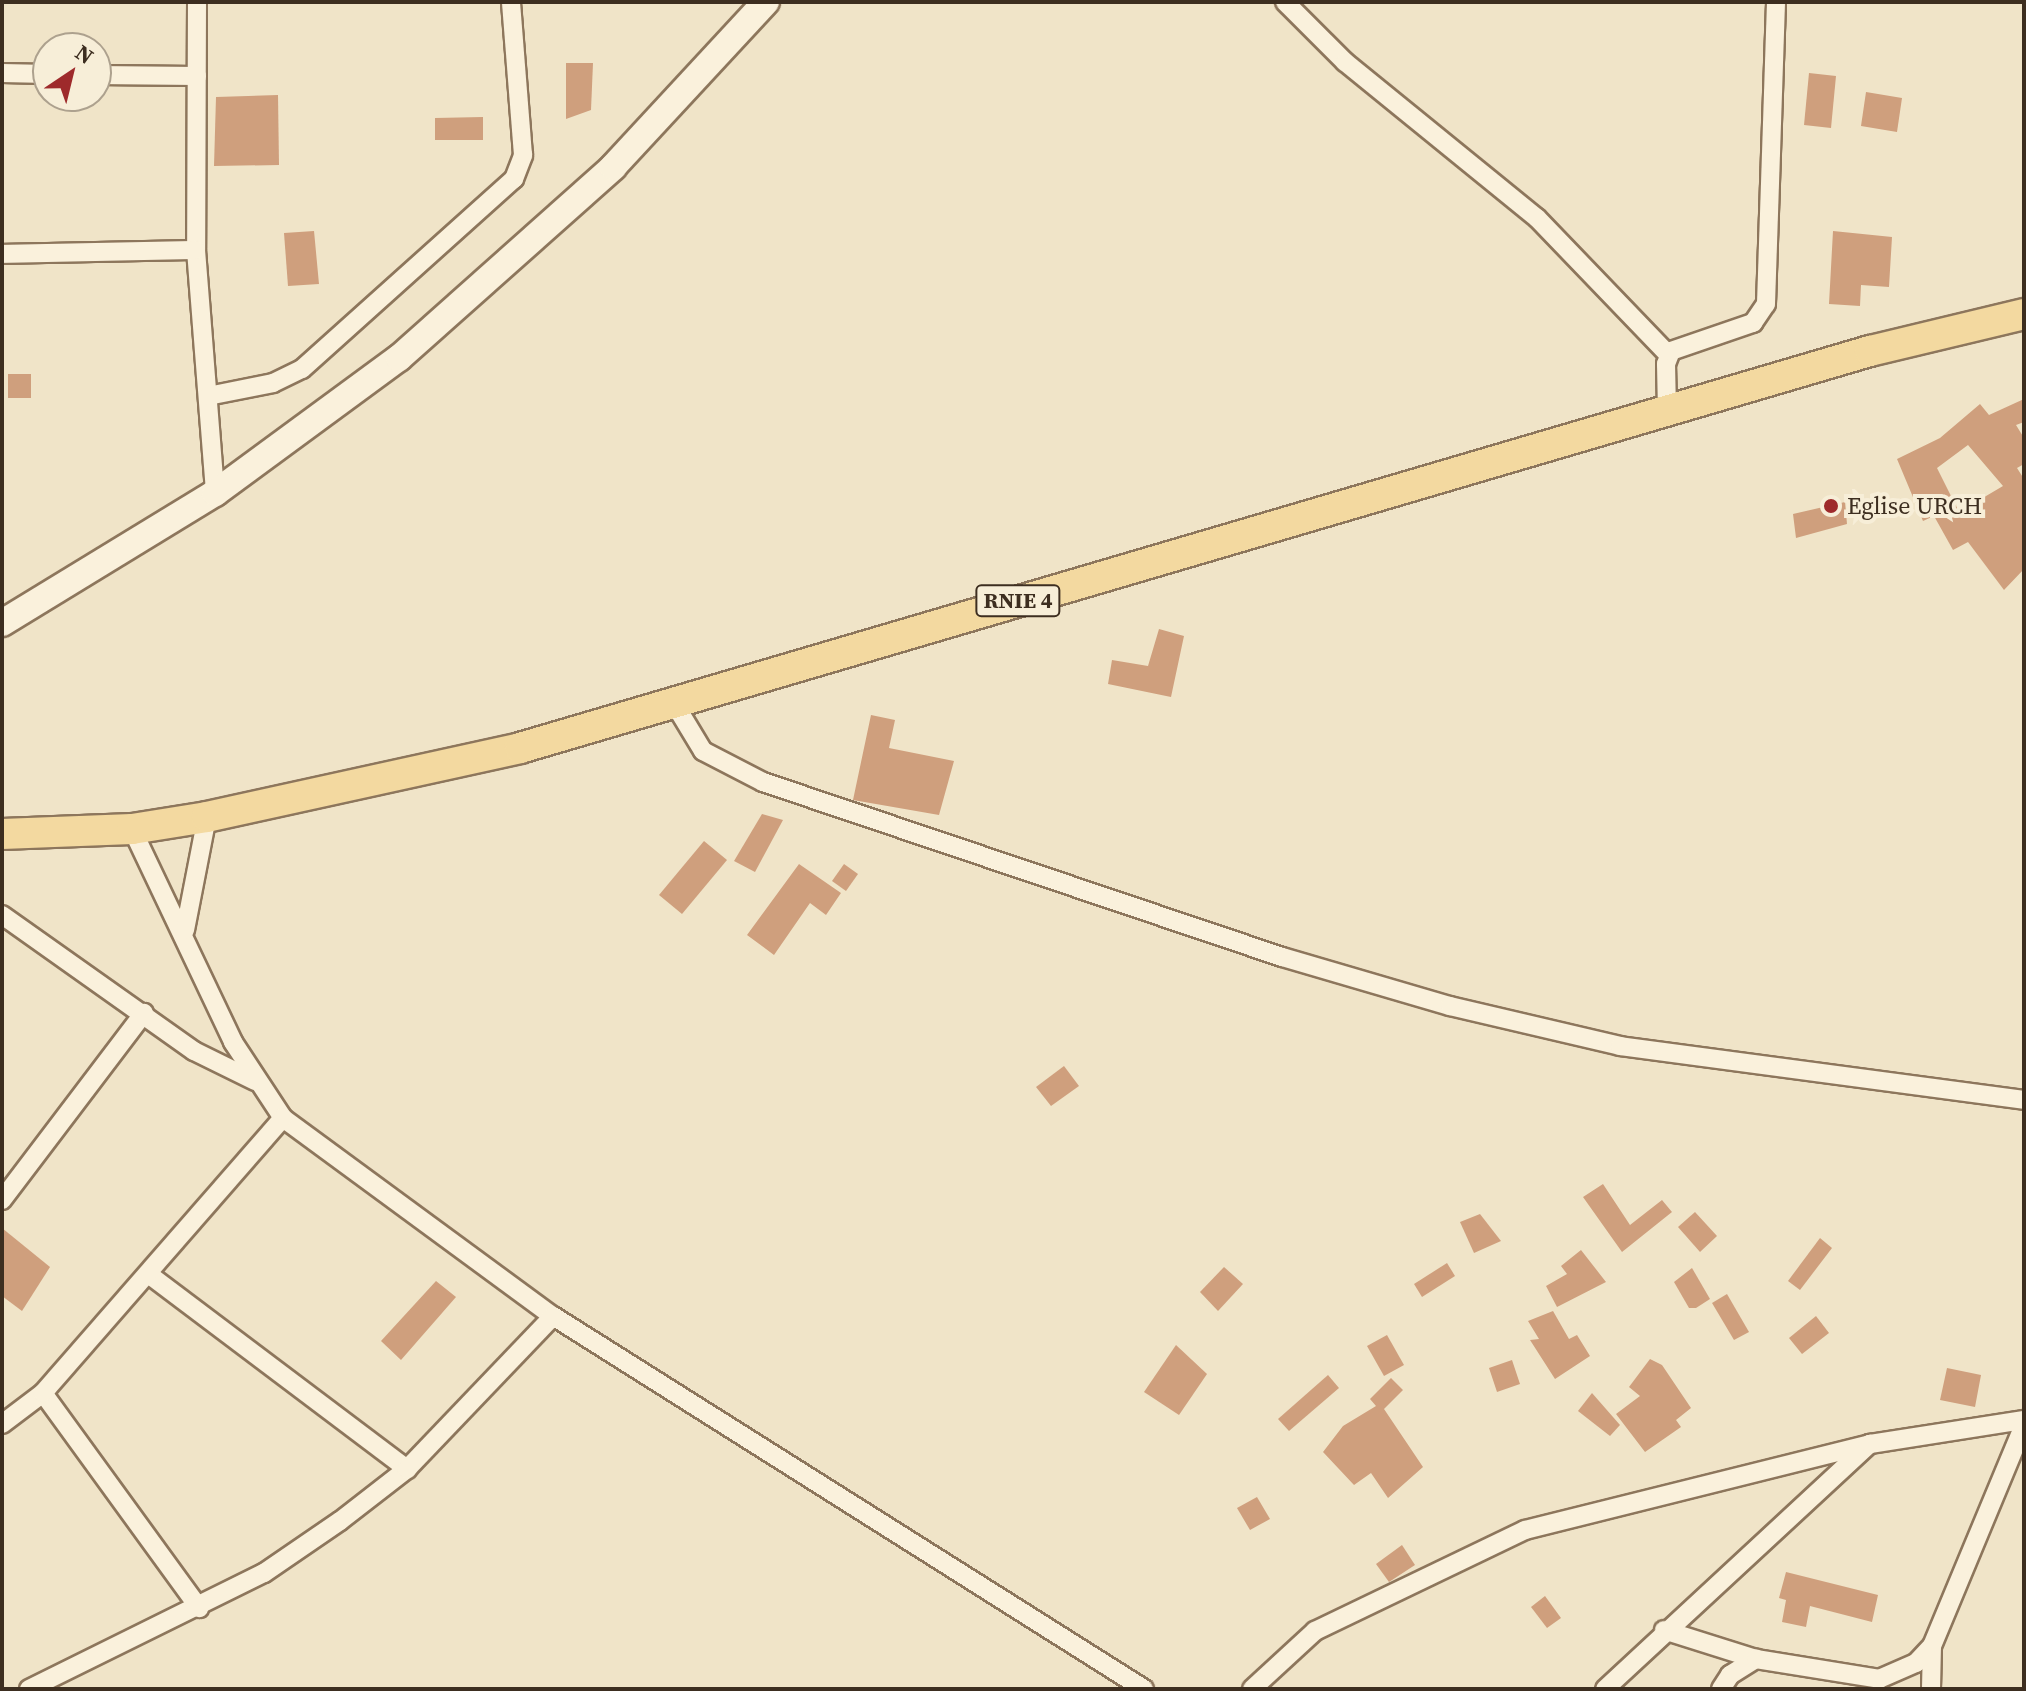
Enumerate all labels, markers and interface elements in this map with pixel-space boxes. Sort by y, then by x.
north arrow [32,32,112,112]
text: N [69,37,100,71]
place label: Eglise URCH [1847,492,1982,520]
marker: Eglise URCH [1822,497,1840,515]
road number: RNIE 4 [974,583,1062,619]

